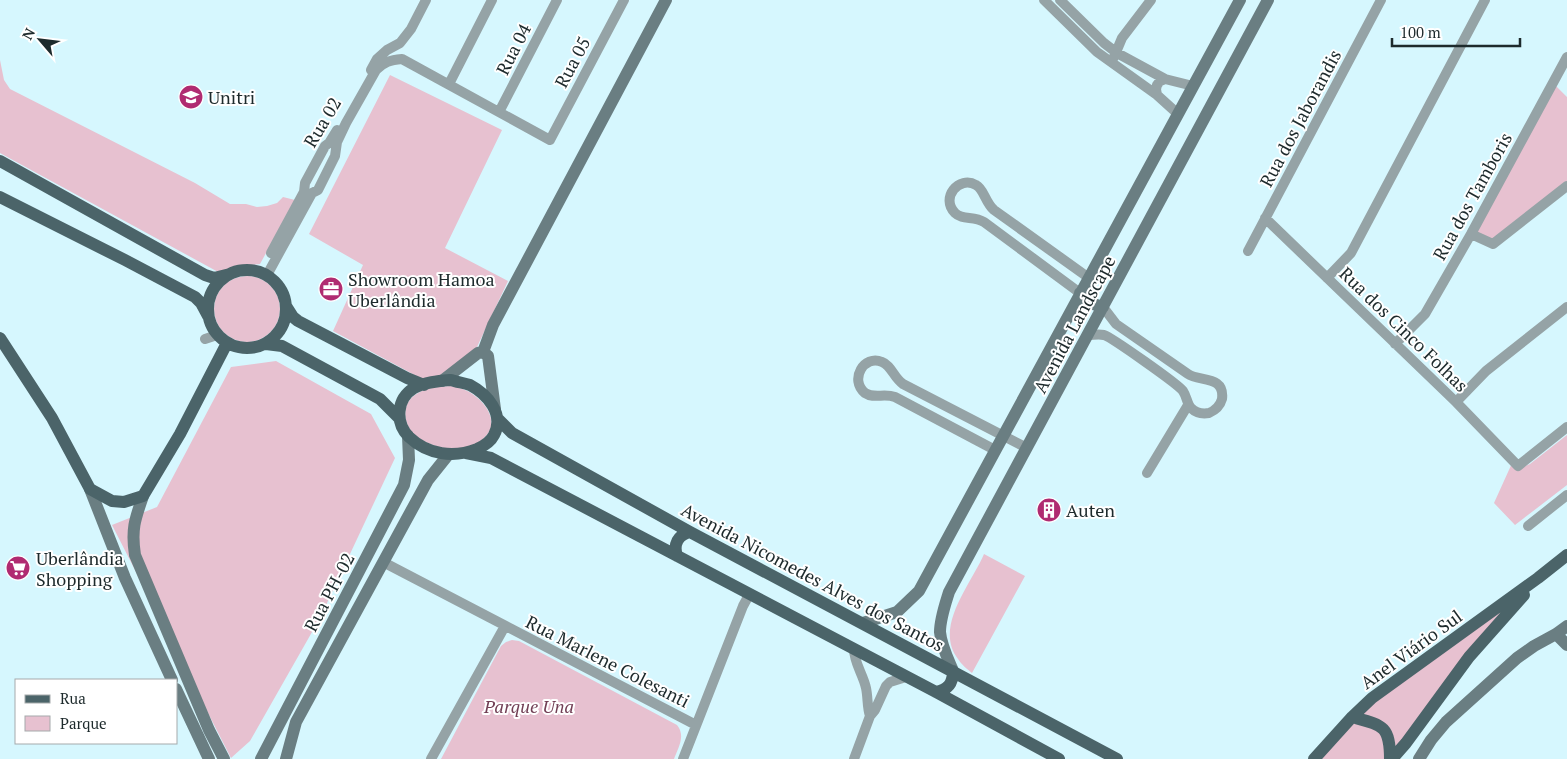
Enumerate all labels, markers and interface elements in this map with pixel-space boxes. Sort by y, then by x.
north arrow [15,15,65,65]
scale bar [1392,15,1520,47]
street label: Rua 04 [490,19,536,79]
text: 100 m [1400,22,1441,42]
text: N [17,24,39,43]
street label: Rua 05 [549,32,595,92]
street label: Rua dos Jaborandis [1254,45,1346,191]
school or university icon: Unitri [178,84,204,110]
place label: Unitri [208,85,255,109]
street label: Rua 02 [298,92,346,152]
street label: Rua dos Tamboris [1427,128,1517,264]
street label: Avenida Landscape [1028,251,1120,397]
street label: Rua dos Cinco Folhas [1334,261,1474,397]
place label: Showroom Hamoa Uberlândia [348,267,495,312]
office icon: Showroom Hamoa Uberlândia [318,276,344,302]
street label: Avenida Nicomedes Alves dos Santos [677,497,949,657]
building icon: Auten [1036,497,1062,523]
place label: Auten [1066,498,1115,522]
place label: Uberlândia Shopping [36,546,124,591]
street label: Rua PH-02 [298,548,360,636]
supermarket icon: Uberlândia Shopping [5,555,31,581]
street label: Anel Viário Sul [1355,604,1467,694]
street label: Rua Marlene Colesanti [522,609,694,713]
legend [15,679,178,744]
text: Rua [60,688,86,708]
park label: Parque Una [483,694,574,718]
text: Parque [60,713,107,733]

